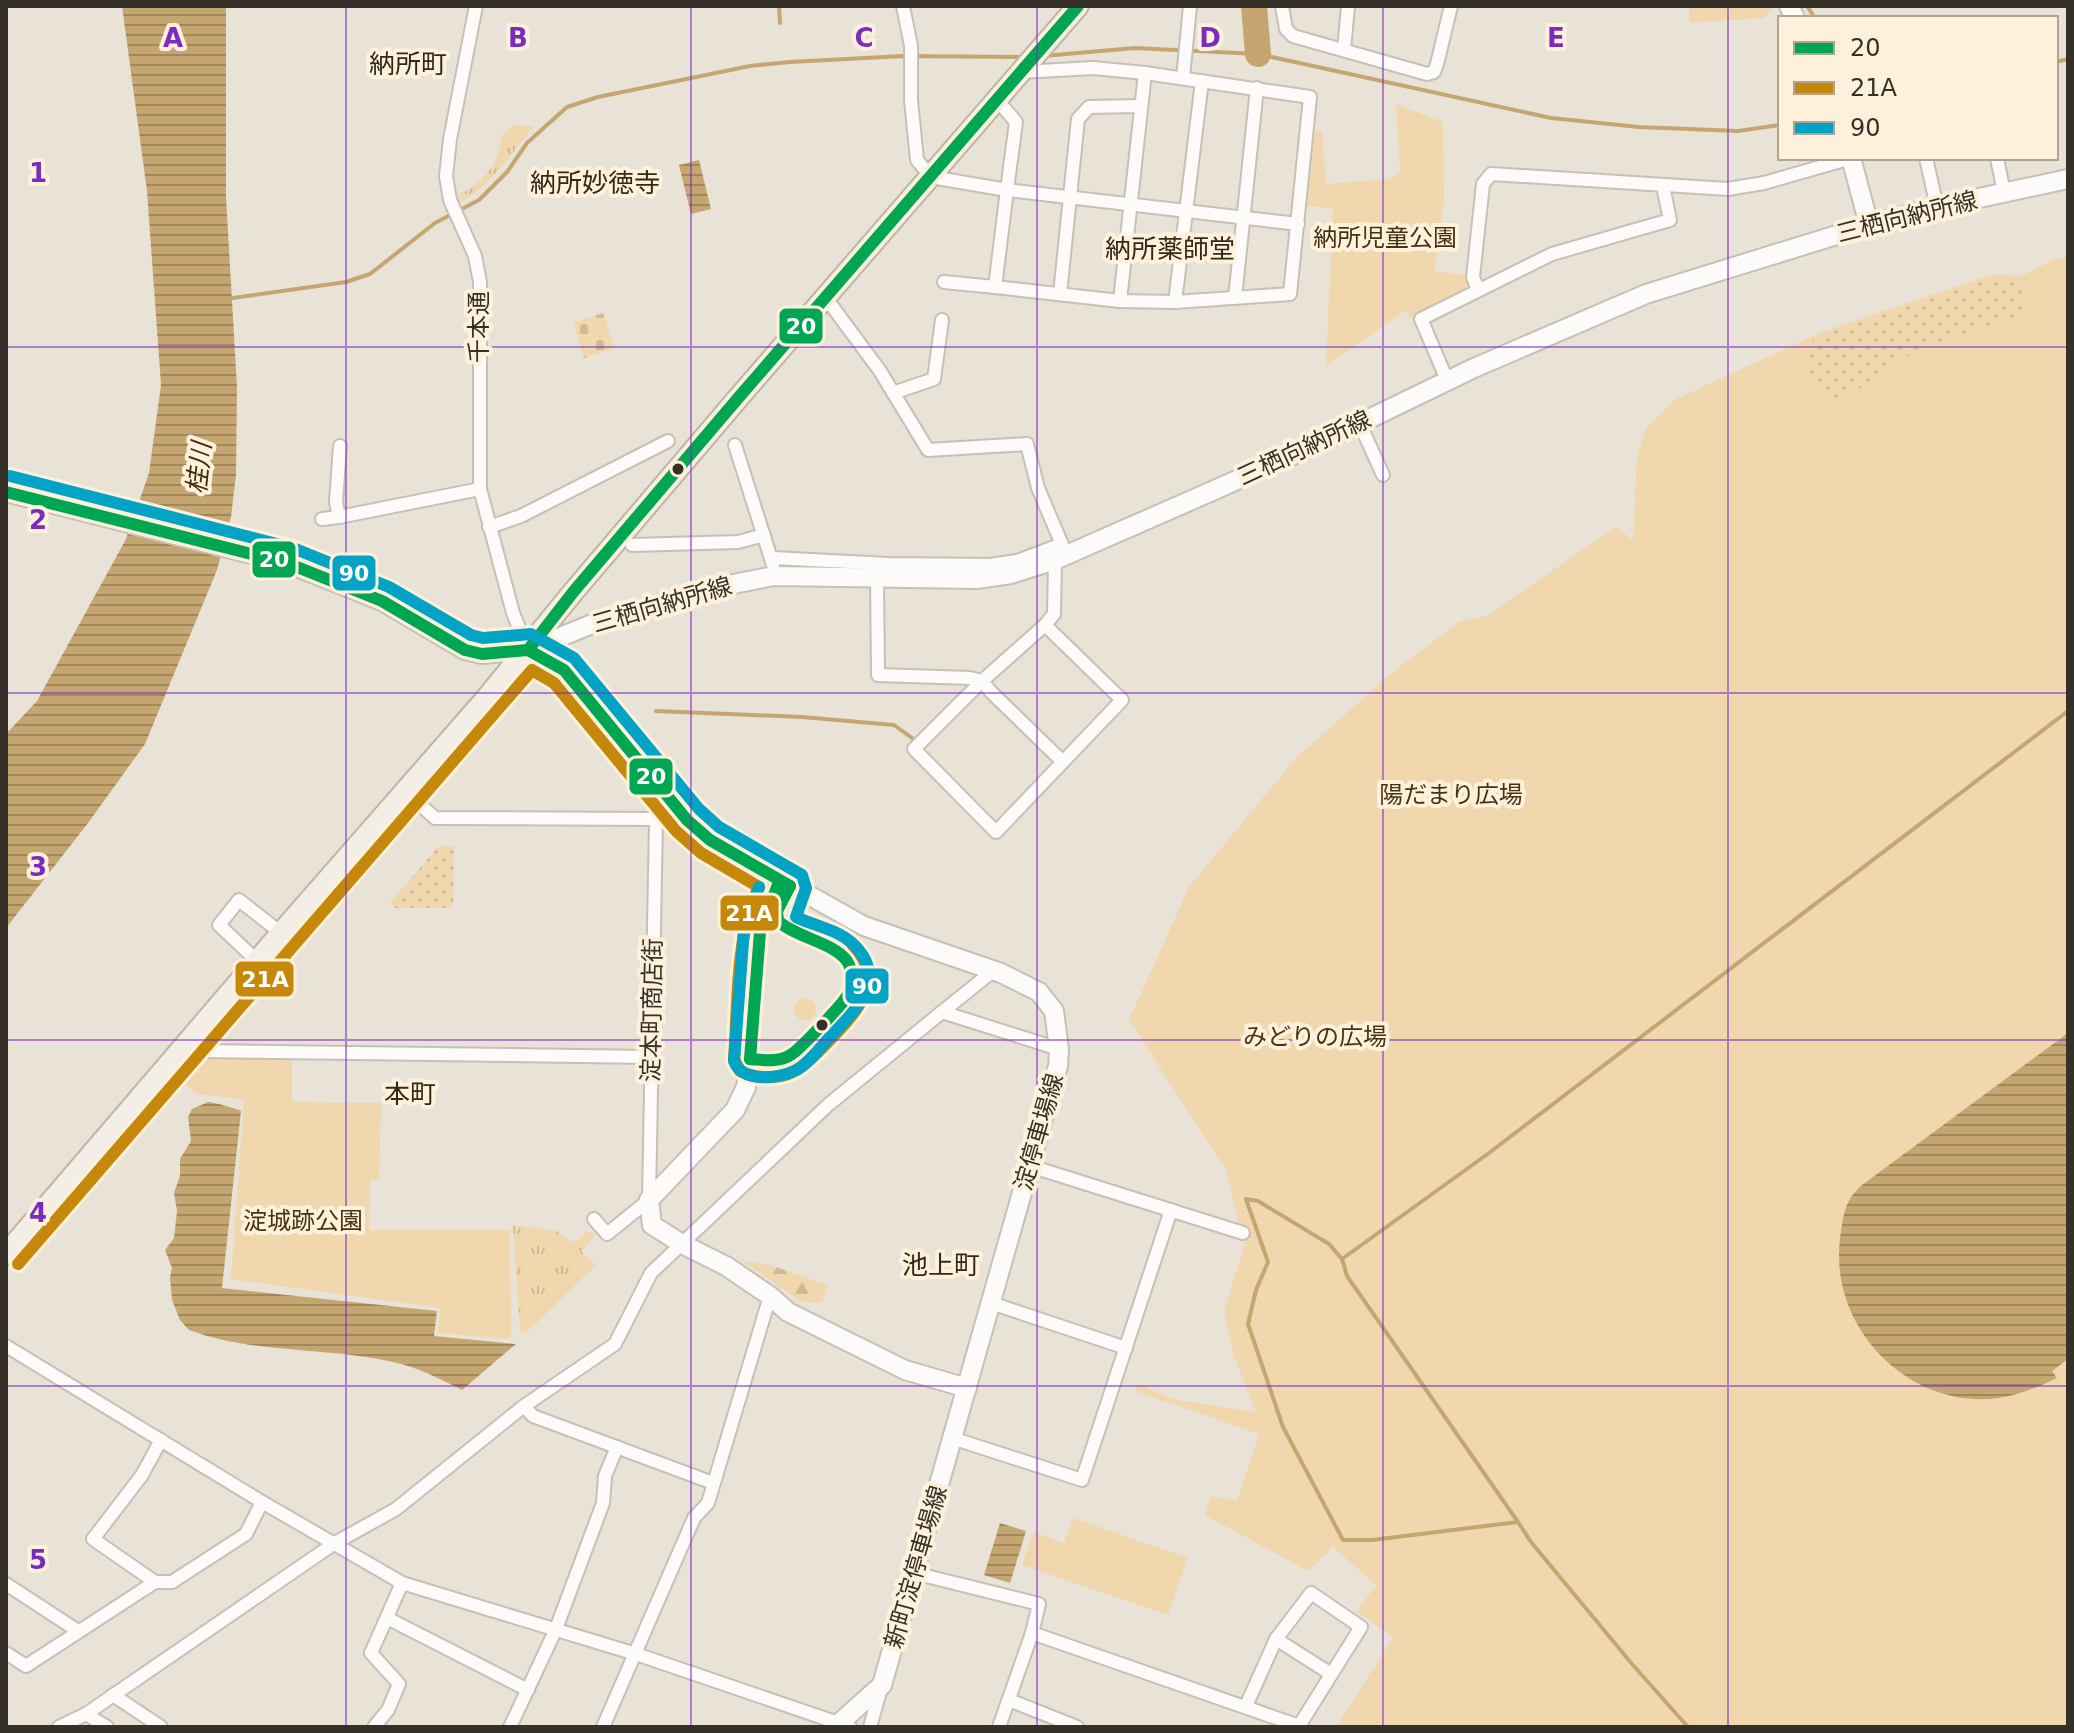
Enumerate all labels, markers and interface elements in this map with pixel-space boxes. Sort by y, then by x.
legend [1778,16,2058,160]
text: A [163,23,183,53]
text: B [508,23,528,53]
text: C [854,23,874,53]
text: D [1199,23,1221,53]
text: E [1547,23,1565,53]
text: 20 [1850,34,1881,62]
district label: 納所町 [369,49,447,79]
text: 21A [1850,74,1898,102]
text: 90 [1850,114,1881,142]
text: 1 [29,158,47,188]
district label: 納所妙徳寺 [530,168,660,198]
street label: 三栖向納所線 [1834,186,1980,248]
park label: 納所児童公園 [1313,224,1457,252]
district label: 納所薬師堂 [1105,234,1235,264]
street label: 千本通 [465,291,493,363]
line badge: 20 [778,307,824,345]
text: 20 [786,314,816,339]
street label: 三栖向納所線 [1233,405,1375,491]
water label: 桂川 [181,438,217,495]
unlabelled marker [670,461,686,477]
text: 2 [29,505,47,535]
line badge: 20 [251,540,297,579]
text: 20 [259,547,289,572]
line badge: 90 [331,554,377,592]
text: 90 [339,561,369,586]
street label: 三栖向納所線 [589,572,735,638]
line badge: 20 [628,757,674,796]
text: 20 [636,764,666,789]
park label: 陽だまり広場 [1379,781,1523,809]
text: 3 [29,852,47,882]
line badge: 21A [719,894,780,932]
text: 21A [725,901,773,926]
street label: 淀本町商店街 [637,938,667,1082]
line badge: 21A [234,960,295,998]
text: 21A [241,967,289,992]
line badge: 90 [844,967,890,1005]
text: 90 [852,974,882,999]
unlabelled marker [814,1017,830,1033]
park label: みどりの広場 [1243,1023,1387,1051]
street label: 淀停車場線 [1009,1070,1069,1194]
district label: 本町 [384,1079,436,1109]
text: 4 [29,1198,47,1228]
park label: 淀城跡公園 [243,1207,363,1235]
district label: 池上町 [902,1250,980,1280]
street label: 新町淀停車場線 [879,1482,953,1652]
text: 5 [29,1545,47,1575]

